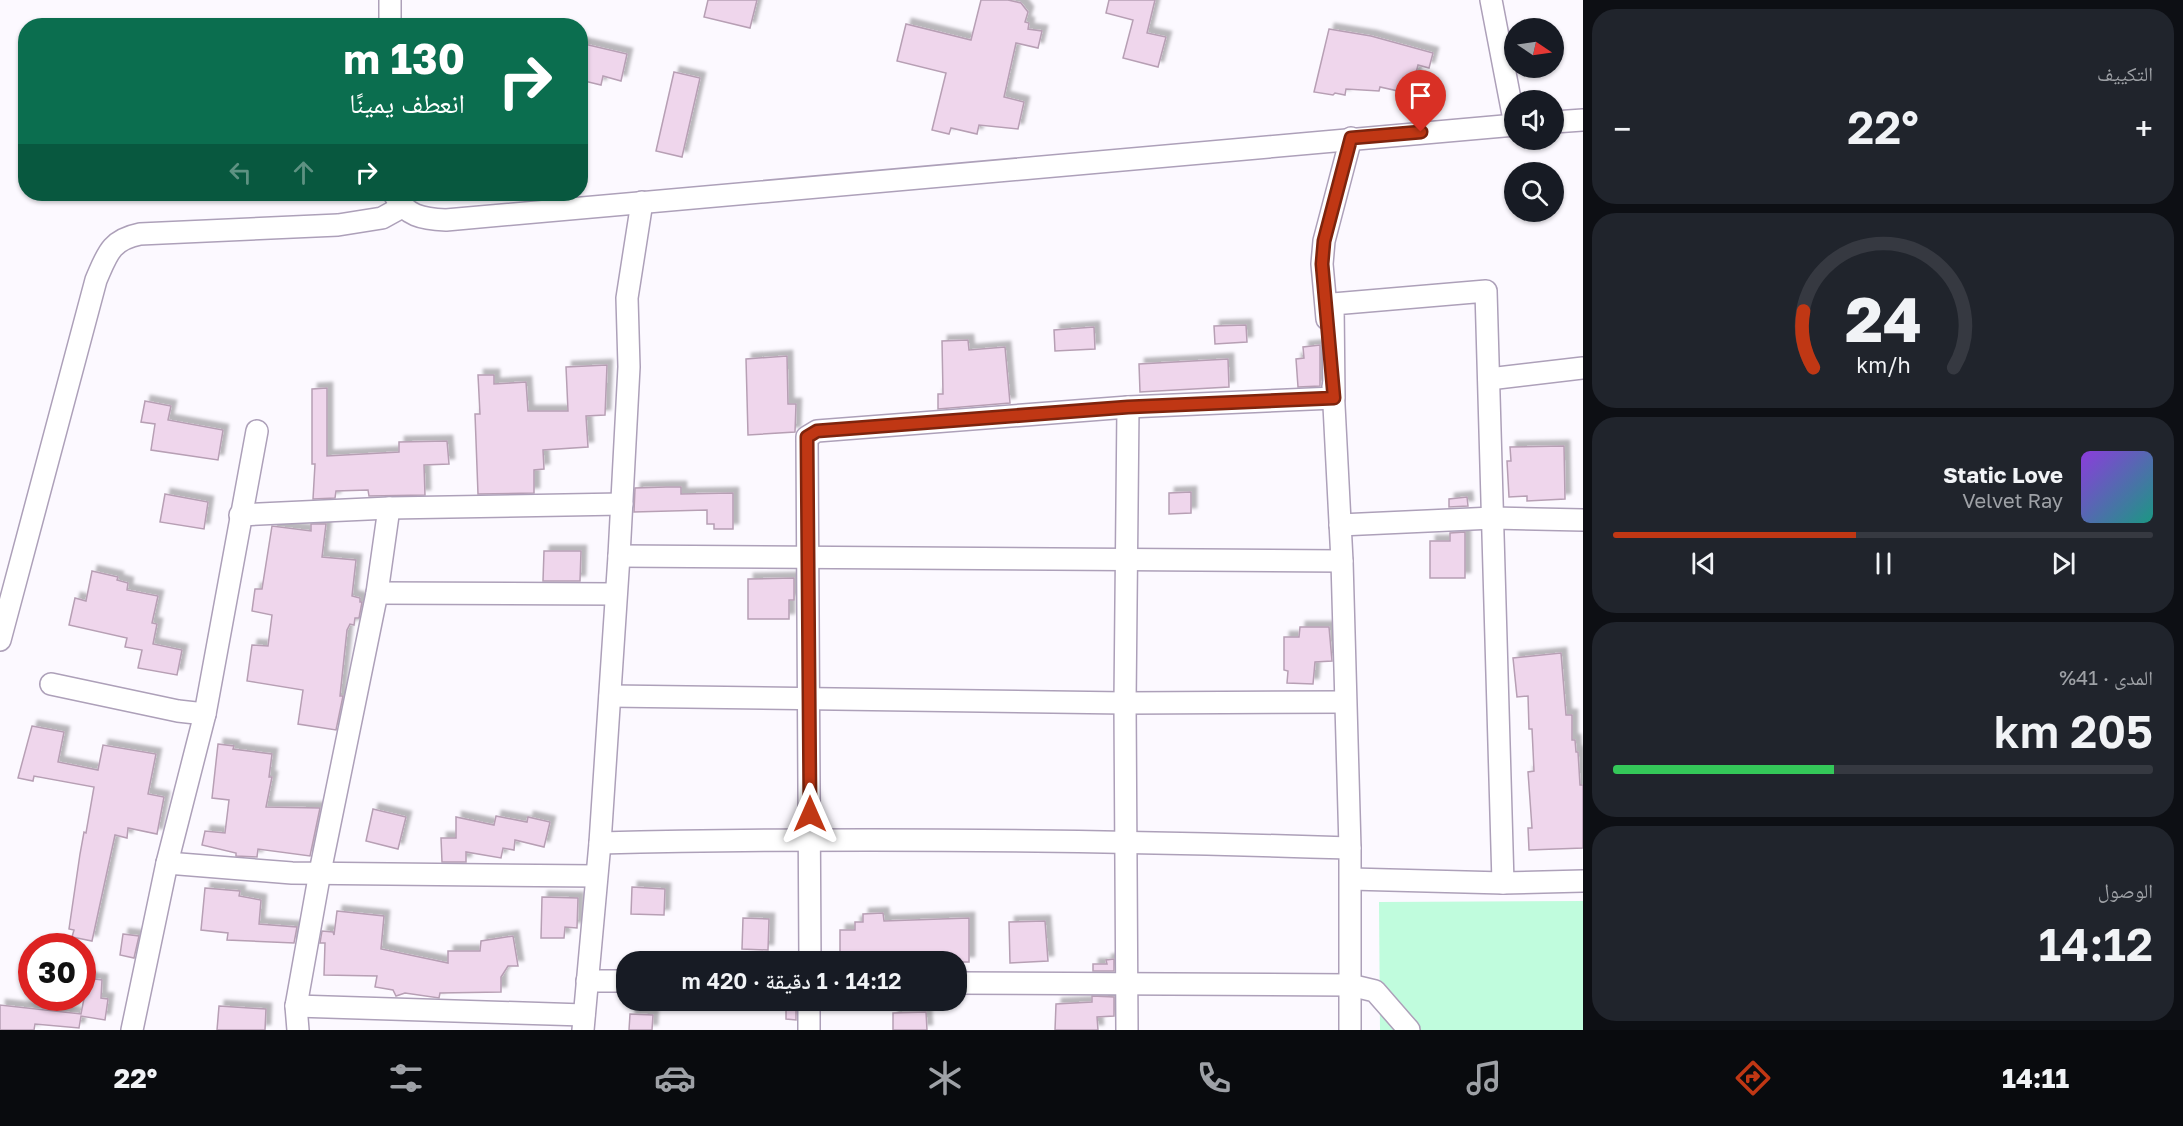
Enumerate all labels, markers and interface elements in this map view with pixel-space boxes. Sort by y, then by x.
north arrow [1504,18,1564,78]
map controls [1504,18,1564,222]
text: 130 m [343,33,465,83]
icon: right [486,42,564,120]
text: التكييف [2097,61,2153,85]
pin [1395,70,1446,132]
icon: arrive [1404,79,1437,112]
text: انعطف يمينًا [349,87,465,119]
button: sound [1504,90,1564,150]
text: 22° [1847,100,1919,154]
text: − [1613,109,1631,148]
text: + [2135,109,2153,148]
icon: left [224,156,257,189]
icon: ahead [287,156,320,189]
icon: right [350,156,383,189]
button: search [1504,162,1564,222]
text: 24 [1844,281,1922,356]
text: km/h [1856,352,1910,378]
text: Static Love [1943,461,2063,488]
text: Velvet Ray [1962,488,2063,512]
icon: previous [1687,547,1720,580]
icon: pause [1867,547,1900,580]
icon: next [2047,547,2080,580]
text: المدى · 41% [2059,665,2153,689]
text: 205 km [1994,704,2153,758]
position arrow [778,782,842,846]
text: الوصول [2098,878,2153,902]
text: 14:12 [2038,917,2153,971]
speed limit sign: 30 [18,933,96,1011]
text: 14:12 · 1 دقيقة · 420 m [682,967,901,994]
icon: filters [385,1057,427,1099]
icon: car [654,1057,696,1099]
icon: climate [924,1057,966,1099]
icon: phone [1193,1057,1235,1099]
icon: music [1463,1057,1505,1099]
icon: directions [1732,1057,1774,1099]
text: 22° [114,1062,157,1094]
text: 14:11 [2002,1062,2069,1094]

